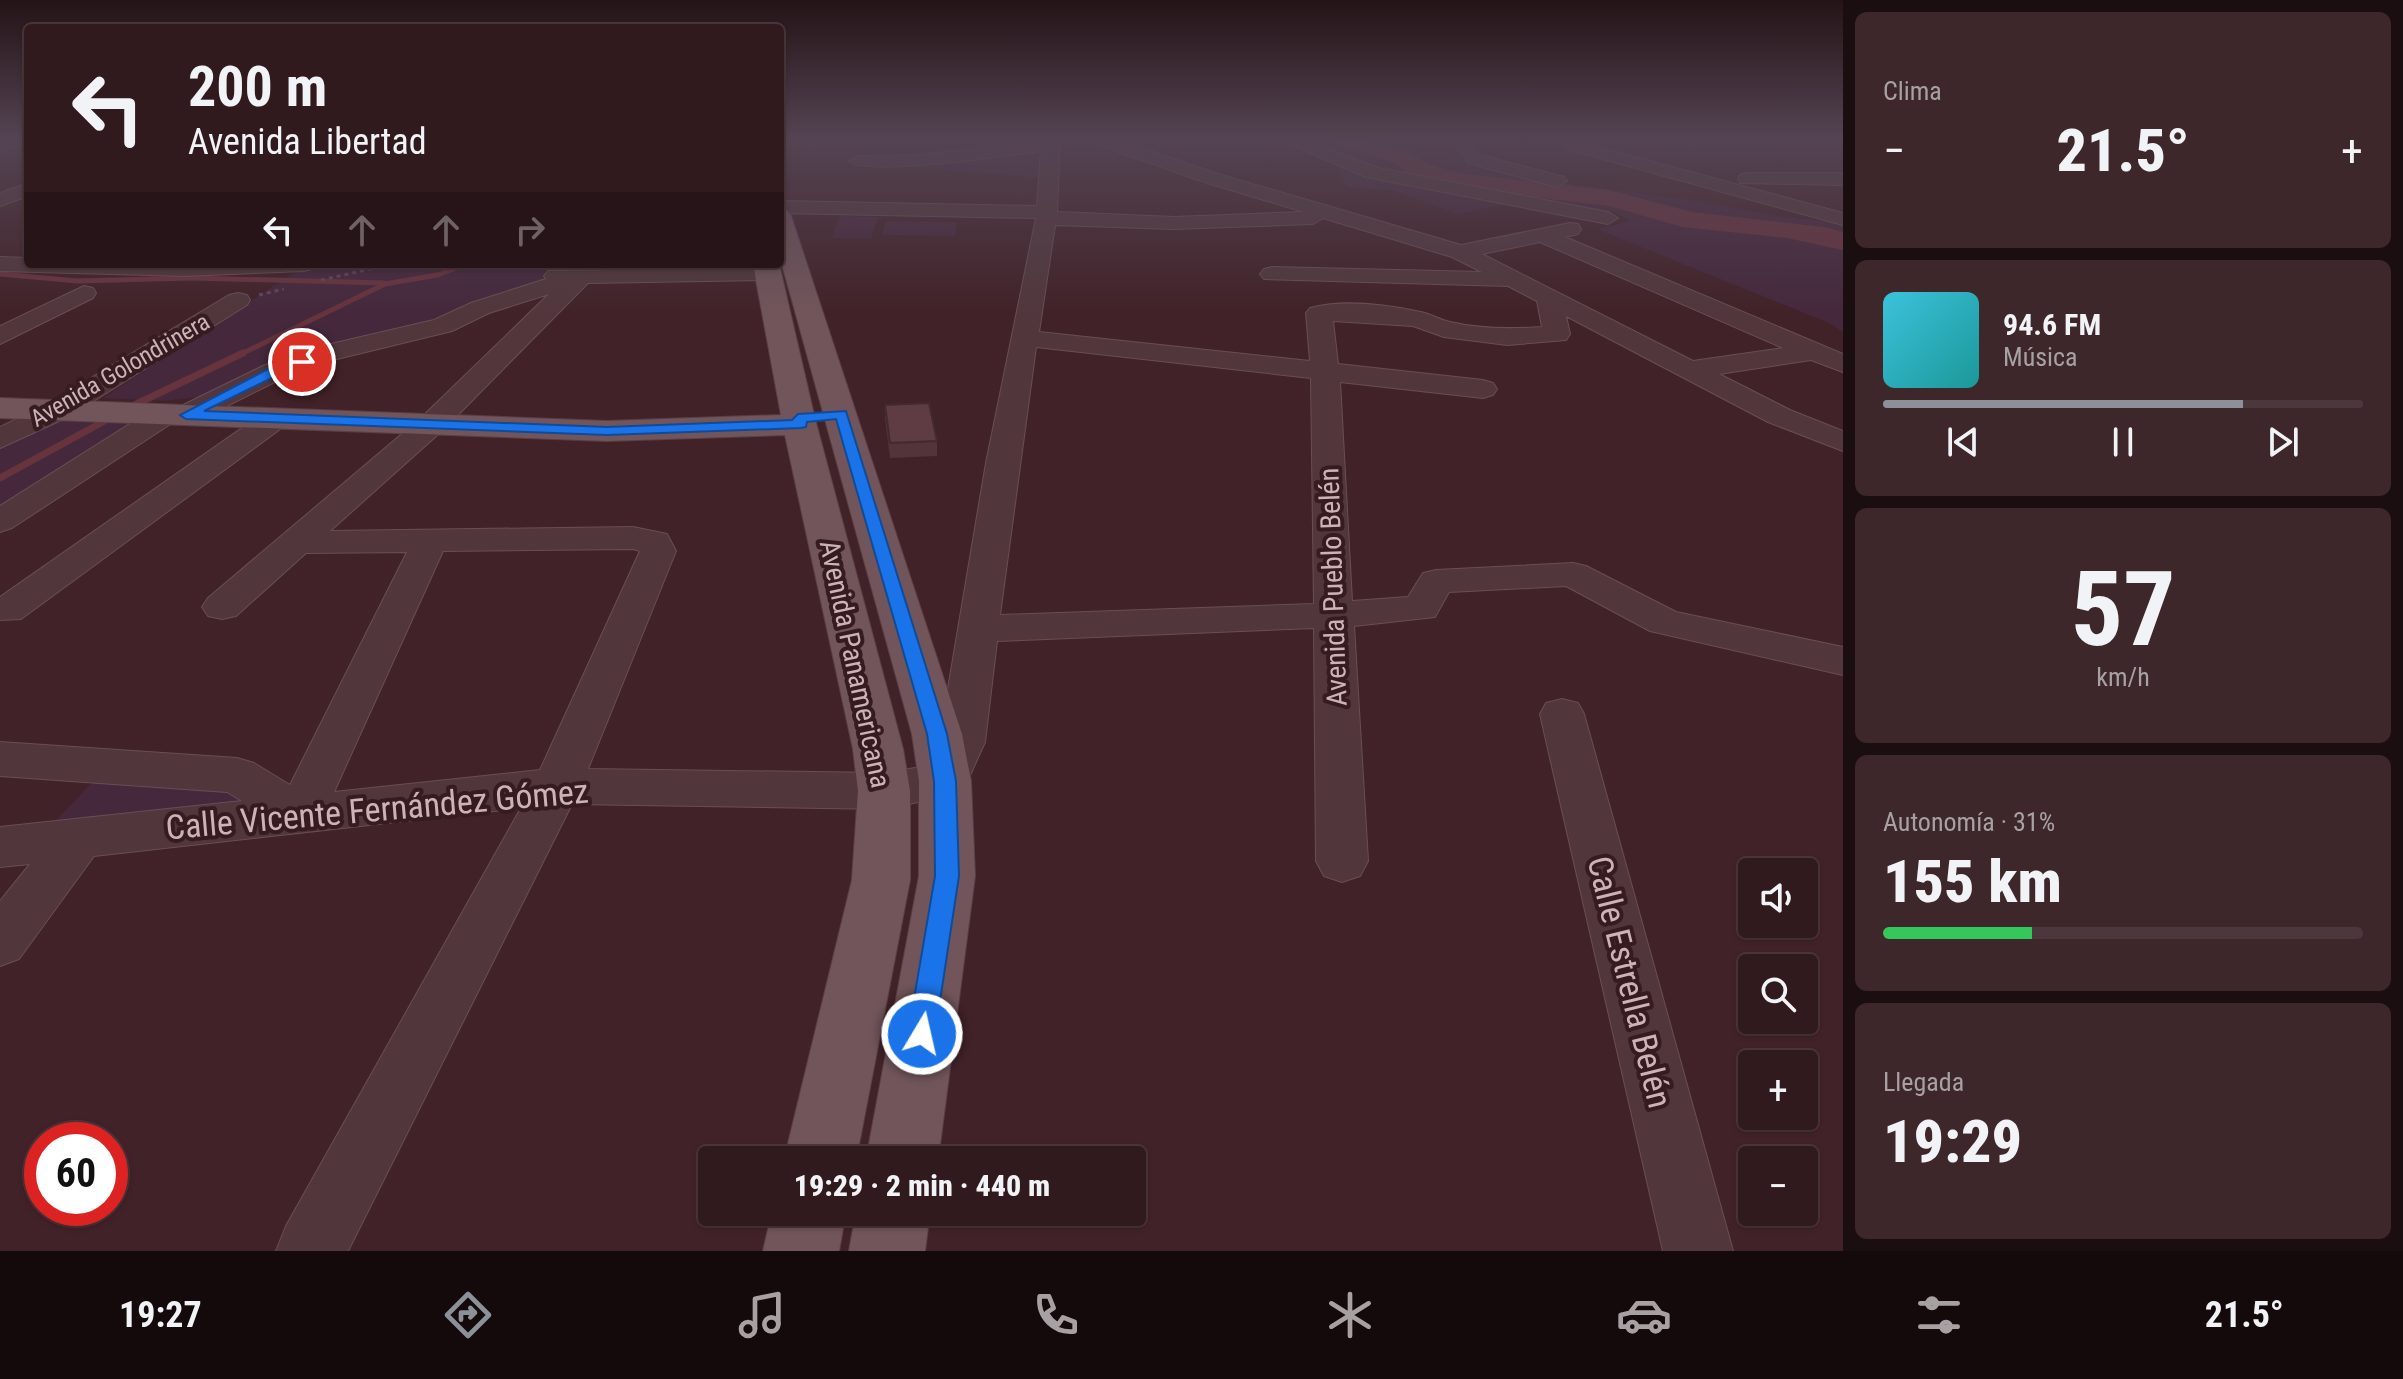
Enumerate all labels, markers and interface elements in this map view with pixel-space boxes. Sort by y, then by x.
text: 200 m [188,54,327,120]
icon: left [56,56,160,160]
text: Clima [1883,76,1942,106]
text: 21.5° [2057,115,2190,186]
text: Avenida Libertad [188,121,427,163]
text: − [1883,125,1905,177]
text: + [2341,125,2363,177]
icon: left [256,208,300,252]
icon: ahead [340,208,384,252]
icon: ahead [424,208,468,252]
icon: right [508,208,552,252]
street label: Avenida Golondrinera [26,307,214,433]
text: 94.6 FM [2003,307,2101,342]
pin [268,328,336,396]
icon: arrive [280,340,324,384]
text: Música [2003,342,2078,372]
icon: previous [1941,420,1985,464]
icon: pause [2101,420,2145,464]
icon: next [2261,420,2305,464]
street label: Avenida Pueblo Belén [1312,467,1354,707]
street label: Avenida Panamericana [813,537,897,791]
text: 57 [2070,549,2176,670]
text: km/h [2096,662,2150,692]
street label: Calle Vicente Fernández Gómez [164,771,590,847]
text: Autonomía · 31% [1883,807,2055,837]
text: 155 km [1883,846,2062,917]
street label: Calle Estrella Belén [1579,852,1681,1112]
map controls [1738,858,1818,1226]
button: sound [1738,858,1818,938]
button: search [1738,954,1818,1034]
position arrow [880,992,964,1076]
button: + [1738,1050,1818,1130]
text: Llegada [1883,1067,1964,1097]
text: 19:29 [1883,1106,2022,1177]
speed limit sign: 60 [24,1122,128,1226]
button: − [1738,1146,1818,1226]
text: 19:29 · 2 min · 440 m [794,1168,1050,1203]
icon: directions [440,1287,496,1343]
icon: music [734,1287,790,1343]
icon: phone [1028,1287,1084,1343]
icon: climate [1322,1287,1378,1343]
icon: car [1616,1287,1672,1343]
icon: filters [1911,1287,1967,1343]
text: 19:27 [119,1294,202,1336]
text: 21.5° [2205,1294,2284,1336]

